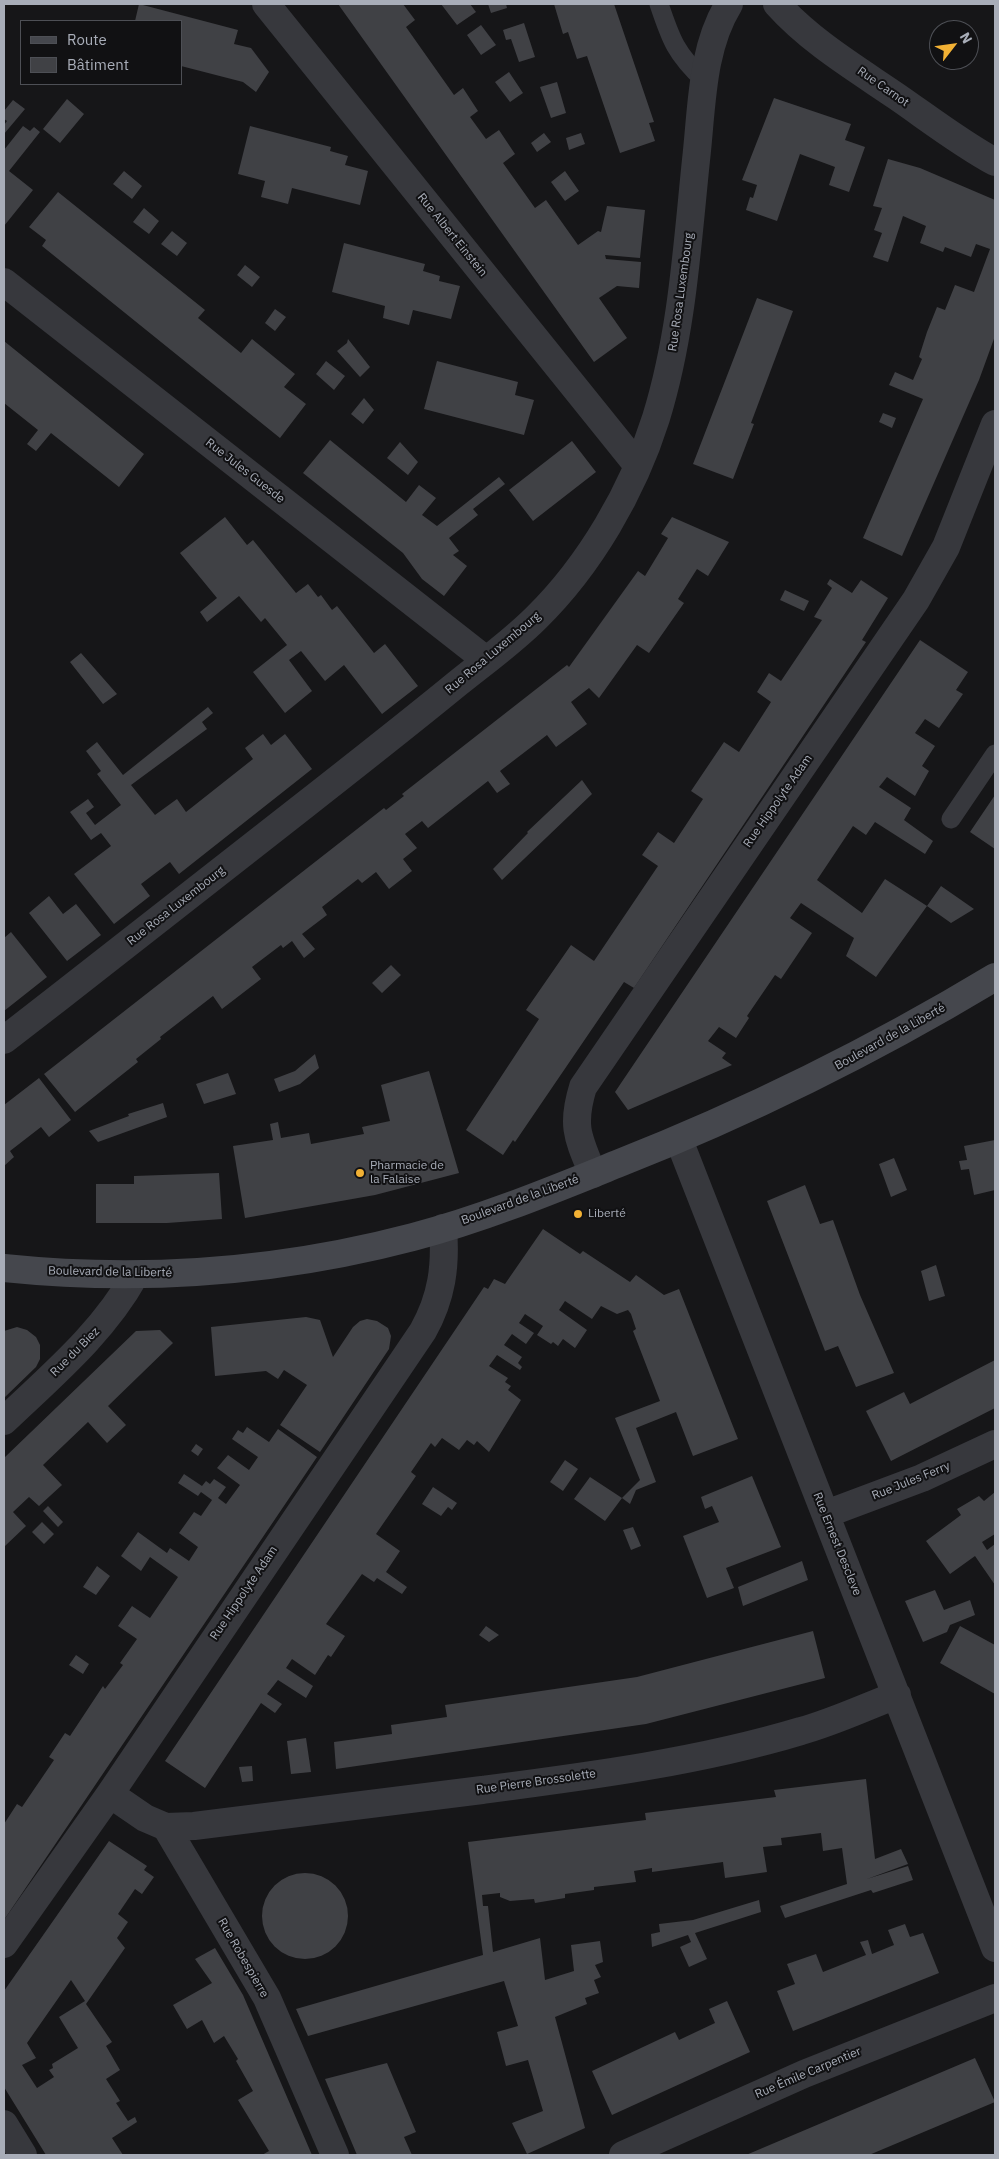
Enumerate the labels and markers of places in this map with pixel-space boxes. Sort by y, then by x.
place label: Pharmacie de la Falaise [370,1159,444,1187]
marker: Pharmacie de la Falaise [354,1167,366,1179]
place label: Liberté [588,1207,626,1221]
marker: Liberté [572,1208,584,1220]

